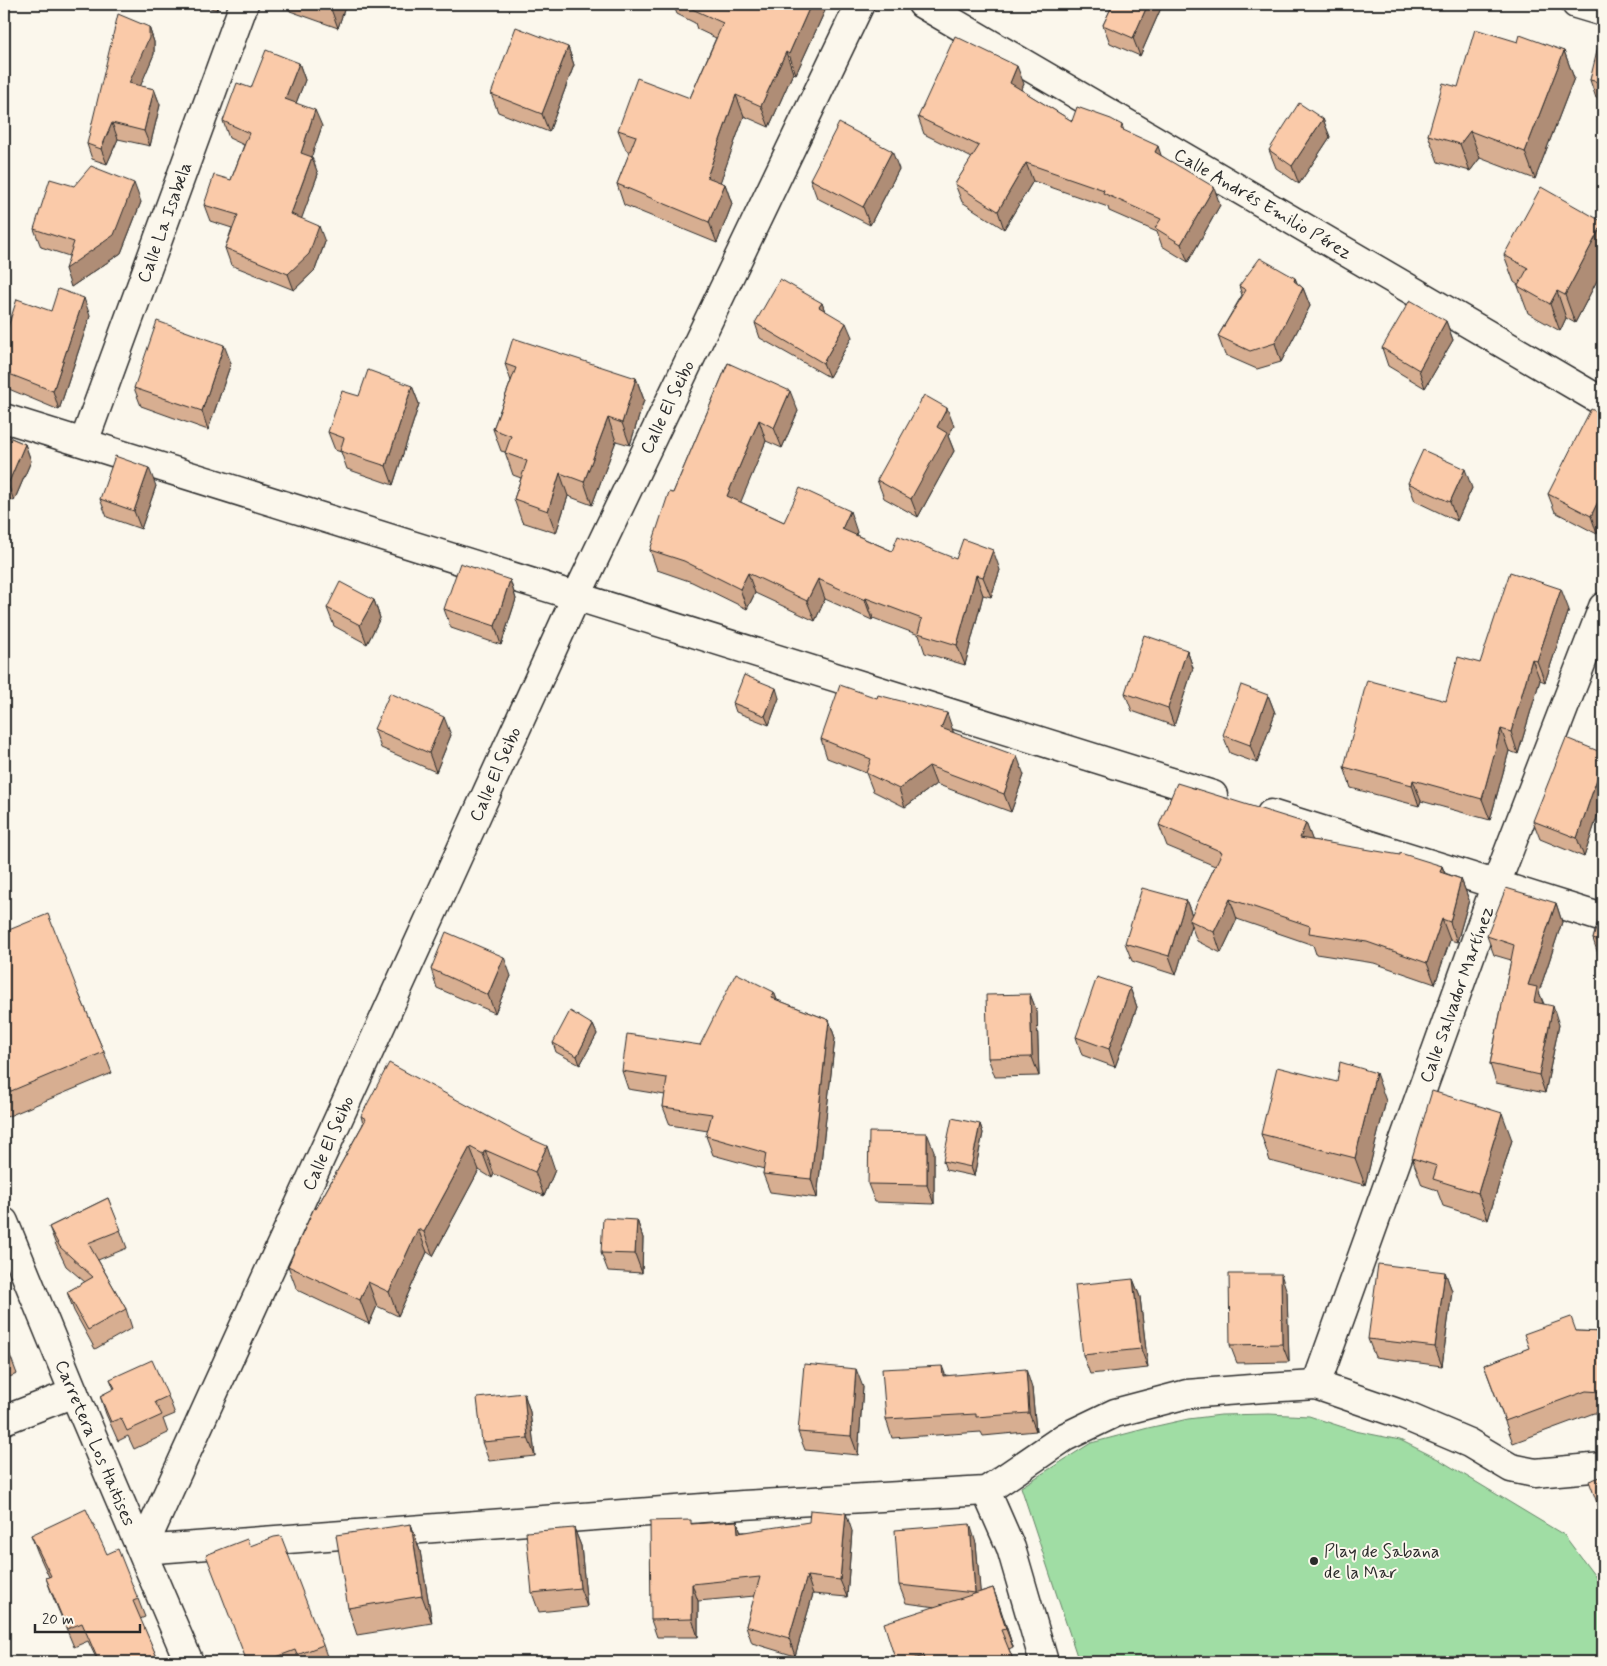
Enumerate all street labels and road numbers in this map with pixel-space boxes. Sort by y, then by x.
street label: Calle Andrés Emilio Pérez [1169,143,1356,266]
street label: Calle La Isabela [132,159,198,286]
street label: Calle El Seibo [635,357,701,458]
street label: Calle El Seibo [464,723,528,826]
street label: Calle Salvador Martínez [1415,903,1500,1086]
street label: Calle El Seibo [297,1092,361,1195]
street label: Carretera Los Haitises [49,1356,140,1530]

